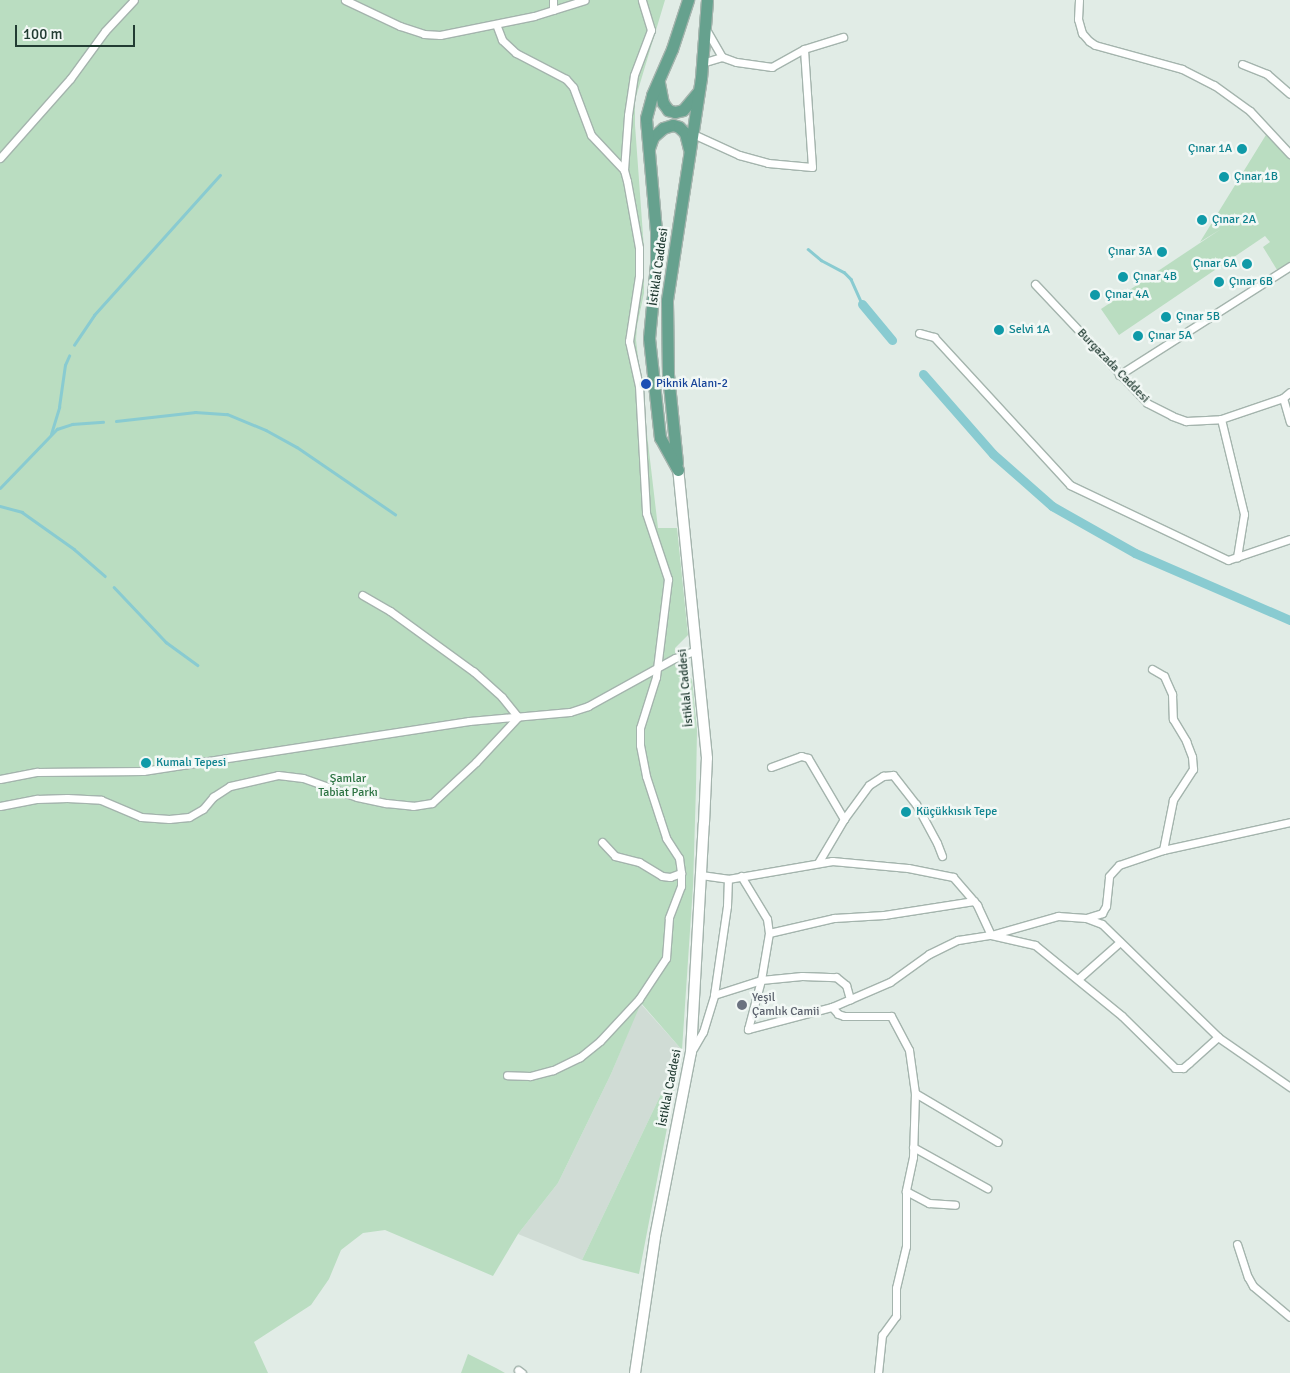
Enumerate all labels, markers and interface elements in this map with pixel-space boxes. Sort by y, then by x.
scale bar [18,15,138,47]
text: 100 m [23,25,63,43]
place label: Çınar 1A [1188,142,1232,156]
marker: Çınar 1A [1236,143,1248,155]
place label: Çınar 1B [1234,170,1278,184]
marker: Çınar 1B [1218,171,1230,183]
place label: Çınar 2A [1212,213,1256,227]
marker: Çınar 2A [1196,214,1208,226]
street label: İstiklal Caddesi [646,227,672,307]
place label: Çınar 3A [1108,245,1152,259]
marker: Çınar 3A [1156,246,1168,258]
place label: Çınar 6A [1193,257,1237,271]
marker: Çınar 6A [1241,258,1253,270]
place label: Çınar 4B [1133,270,1177,284]
marker: Çınar 4B [1117,271,1129,283]
place label: Çınar 6B [1229,275,1273,289]
marker: Çınar 6B [1213,276,1225,288]
place label: Çınar 4A [1105,288,1149,302]
marker: Çınar 4A [1089,289,1101,301]
place label: Çınar 5B [1176,310,1220,324]
marker: Çınar 5B [1160,311,1172,323]
place label: Selvi 1A [1009,323,1050,337]
marker: Selvi 1A [993,324,1005,336]
street label: Burgazada Caddesi [1074,326,1152,406]
place label: Çınar 5A [1148,329,1192,343]
marker: Çınar 5A [1132,330,1144,342]
place label: Piknik Alanı-2 [656,377,728,391]
marker: Piknik Alanı-2 [640,378,652,390]
street label: İstiklal Caddesi [675,648,697,728]
place label: Kumalı Tepesi [156,756,226,770]
marker: Kumalı Tepesi [140,757,152,769]
park label: Şamlar Tabiat Parkı [318,772,378,800]
place label: Küçükkısık Tepe [916,805,997,819]
marker: Küçükkısık Tepe [900,806,912,818]
place label: Yeşil Çamlık Camii [752,991,820,1019]
marker: Yeşil Çamlık Camii [736,999,748,1011]
street label: İstiklal Caddesi [655,1048,685,1128]

